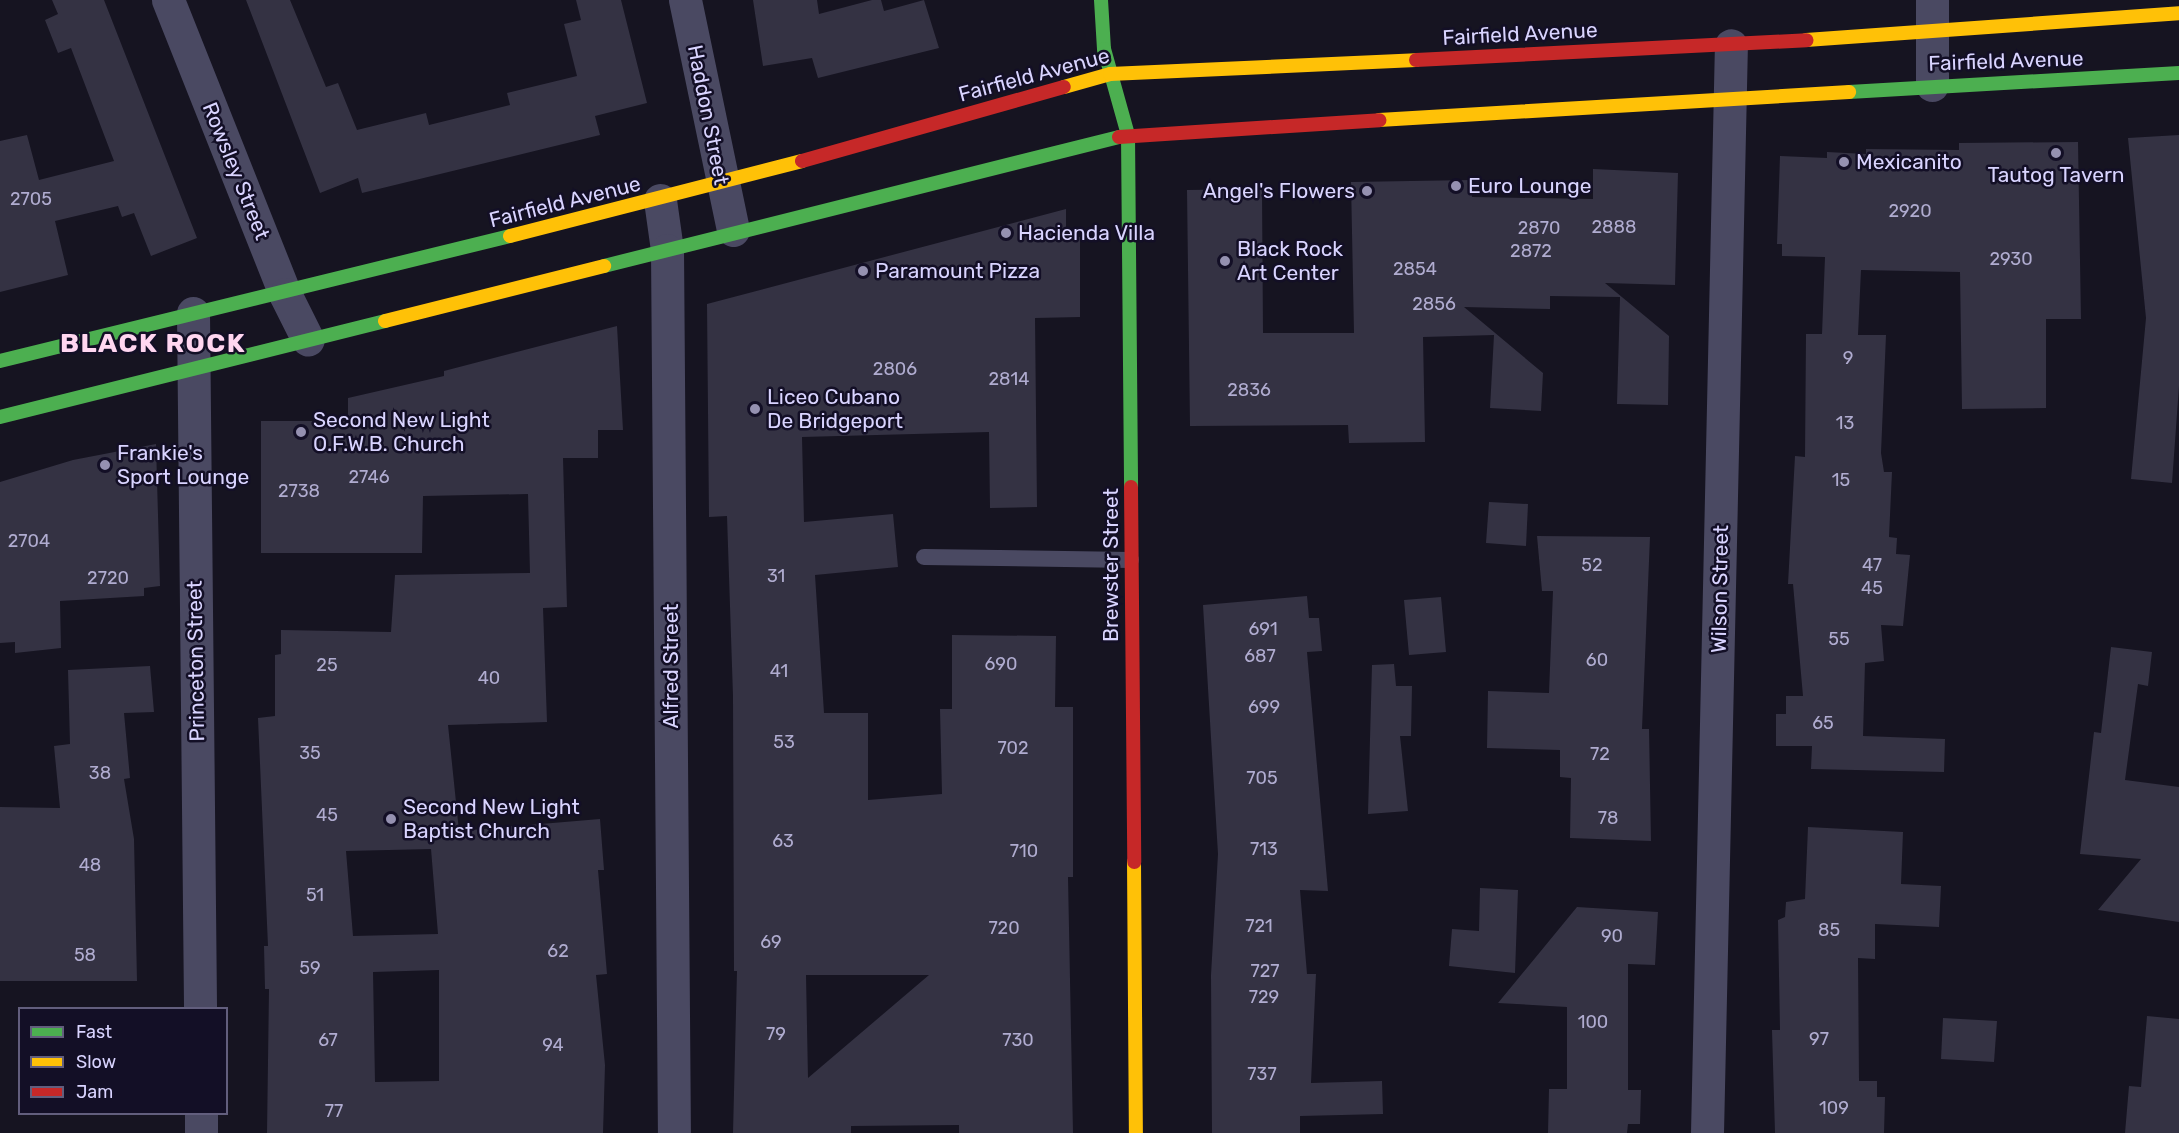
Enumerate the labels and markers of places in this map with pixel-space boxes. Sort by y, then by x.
marker: Tautog Tavern [2049,146,2063,160]
place label: Mexicanito [1856,149,1962,175]
marker: Mexicanito [1837,155,1851,169]
place label: Tautog Tavern [1987,162,2125,188]
place label: Euro Lounge [1468,173,1592,199]
place label: Angel's Flowers [1203,178,1355,204]
marker: Euro Lounge [1449,179,1463,193]
marker: Angel's Flowers [1360,184,1374,198]
place label: Hacienda Villa [1018,220,1156,246]
marker: Hacienda Villa [999,226,1013,240]
place label: Black Rock Art Center [1237,236,1343,286]
marker: Black Rock Art Center [1218,254,1232,268]
place label: Paramount Pizza [875,258,1040,284]
marker: Paramount Pizza [856,264,870,278]
place label: Liceo Cubano De Bridgeport [767,384,903,434]
marker: Liceo Cubano De Bridgeport [748,402,762,416]
place label: Second New Light O.F.W.B. Church [313,407,490,457]
marker: Second New Light O.F.W.B. Church [294,425,308,439]
place label: Frankie's Sport Lounge [117,440,249,490]
marker: Frankie's Sport Lounge [98,458,112,472]
place label: Second New Light Baptist Church [403,794,580,844]
marker: Second New Light Baptist Church [384,812,398,826]

